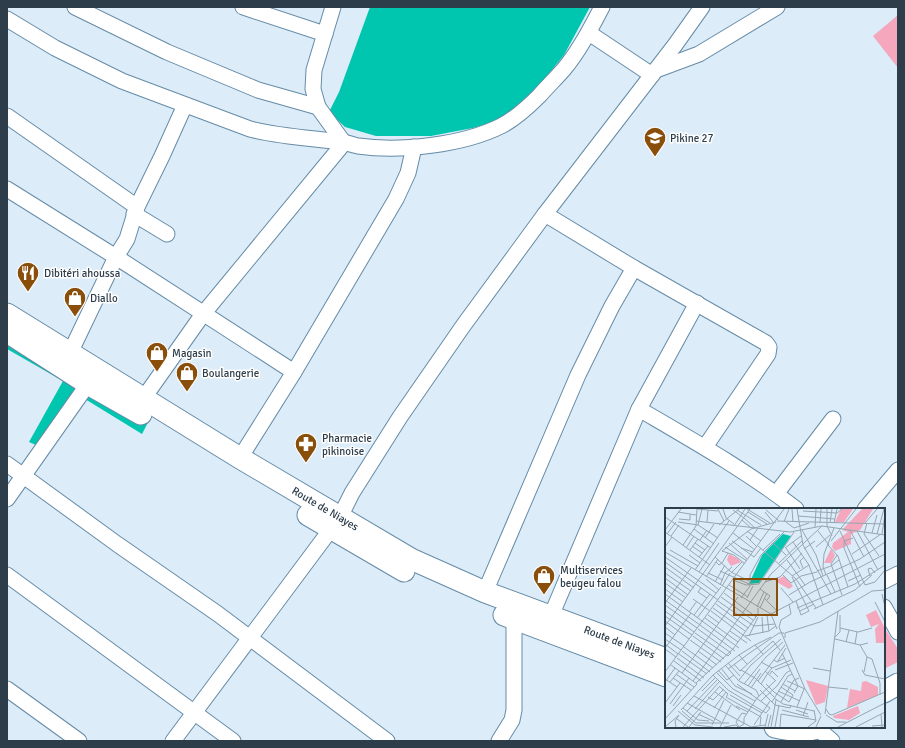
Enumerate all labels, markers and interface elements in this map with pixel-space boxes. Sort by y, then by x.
school or university icon: Pikine 27 [642,125,668,158]
place label: Pikine 27 [670,132,714,145]
restaurant icon: Dibitéri ahoussa [15,260,41,293]
place label: Dibitéri ahoussa [44,267,121,280]
shop icon: Diallo [62,285,88,318]
place label: Diallo [90,292,118,305]
shop icon: Magasin [144,340,170,373]
place label: Magasin [172,347,212,360]
shop icon: Boulangerie [174,360,200,393]
place label: Boulangerie [202,367,259,380]
pharmacy icon: Pharmacie pikinoise [293,431,319,464]
place label: Pharmacie pikinoise [322,432,372,458]
street label: Route de Niayes [289,484,361,534]
inset map [665,508,885,728]
shop icon: Multiservices beugeu falou [531,563,557,596]
place label: Multiservices beugeu falou [560,564,623,590]
street label: Route de Niayes [582,623,657,661]

